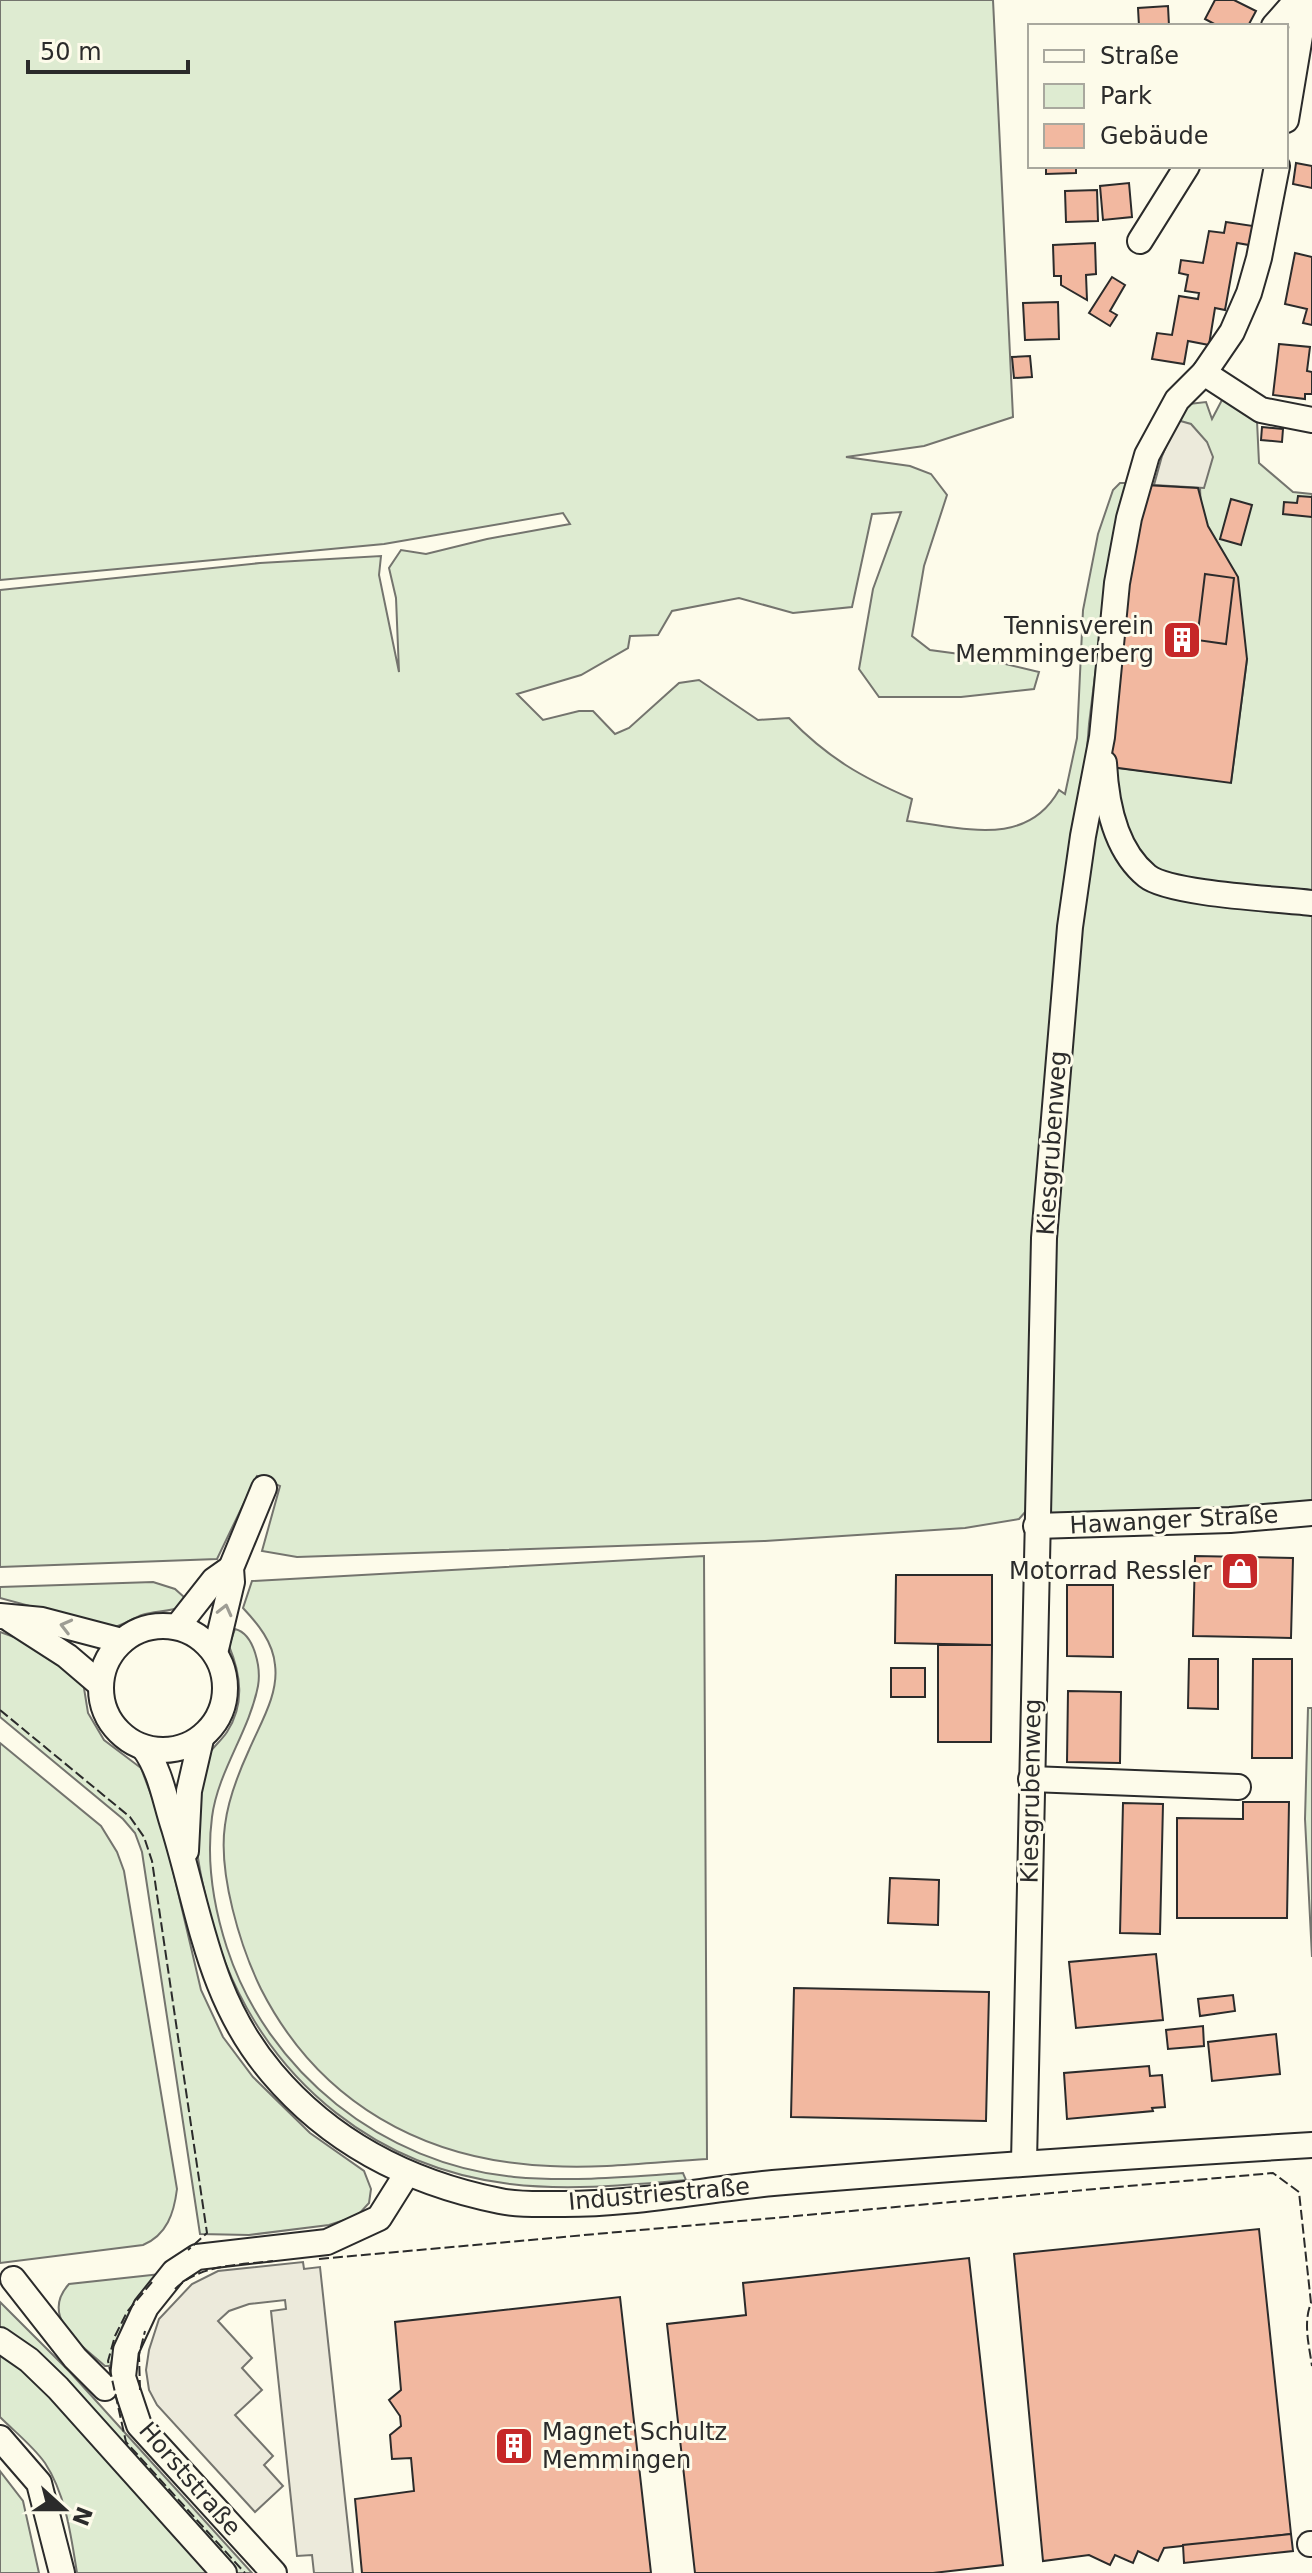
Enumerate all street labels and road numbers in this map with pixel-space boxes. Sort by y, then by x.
street label: Kiesgrubenweg [1032,1050,1072,1236]
street label: Hawanger Straße [1069,1501,1279,1539]
street label: Kiesgrubenweg [1015,1698,1047,1884]
street label: Industriestraße [567,2172,751,2216]
street label: Horststraße [133,2417,247,2541]

